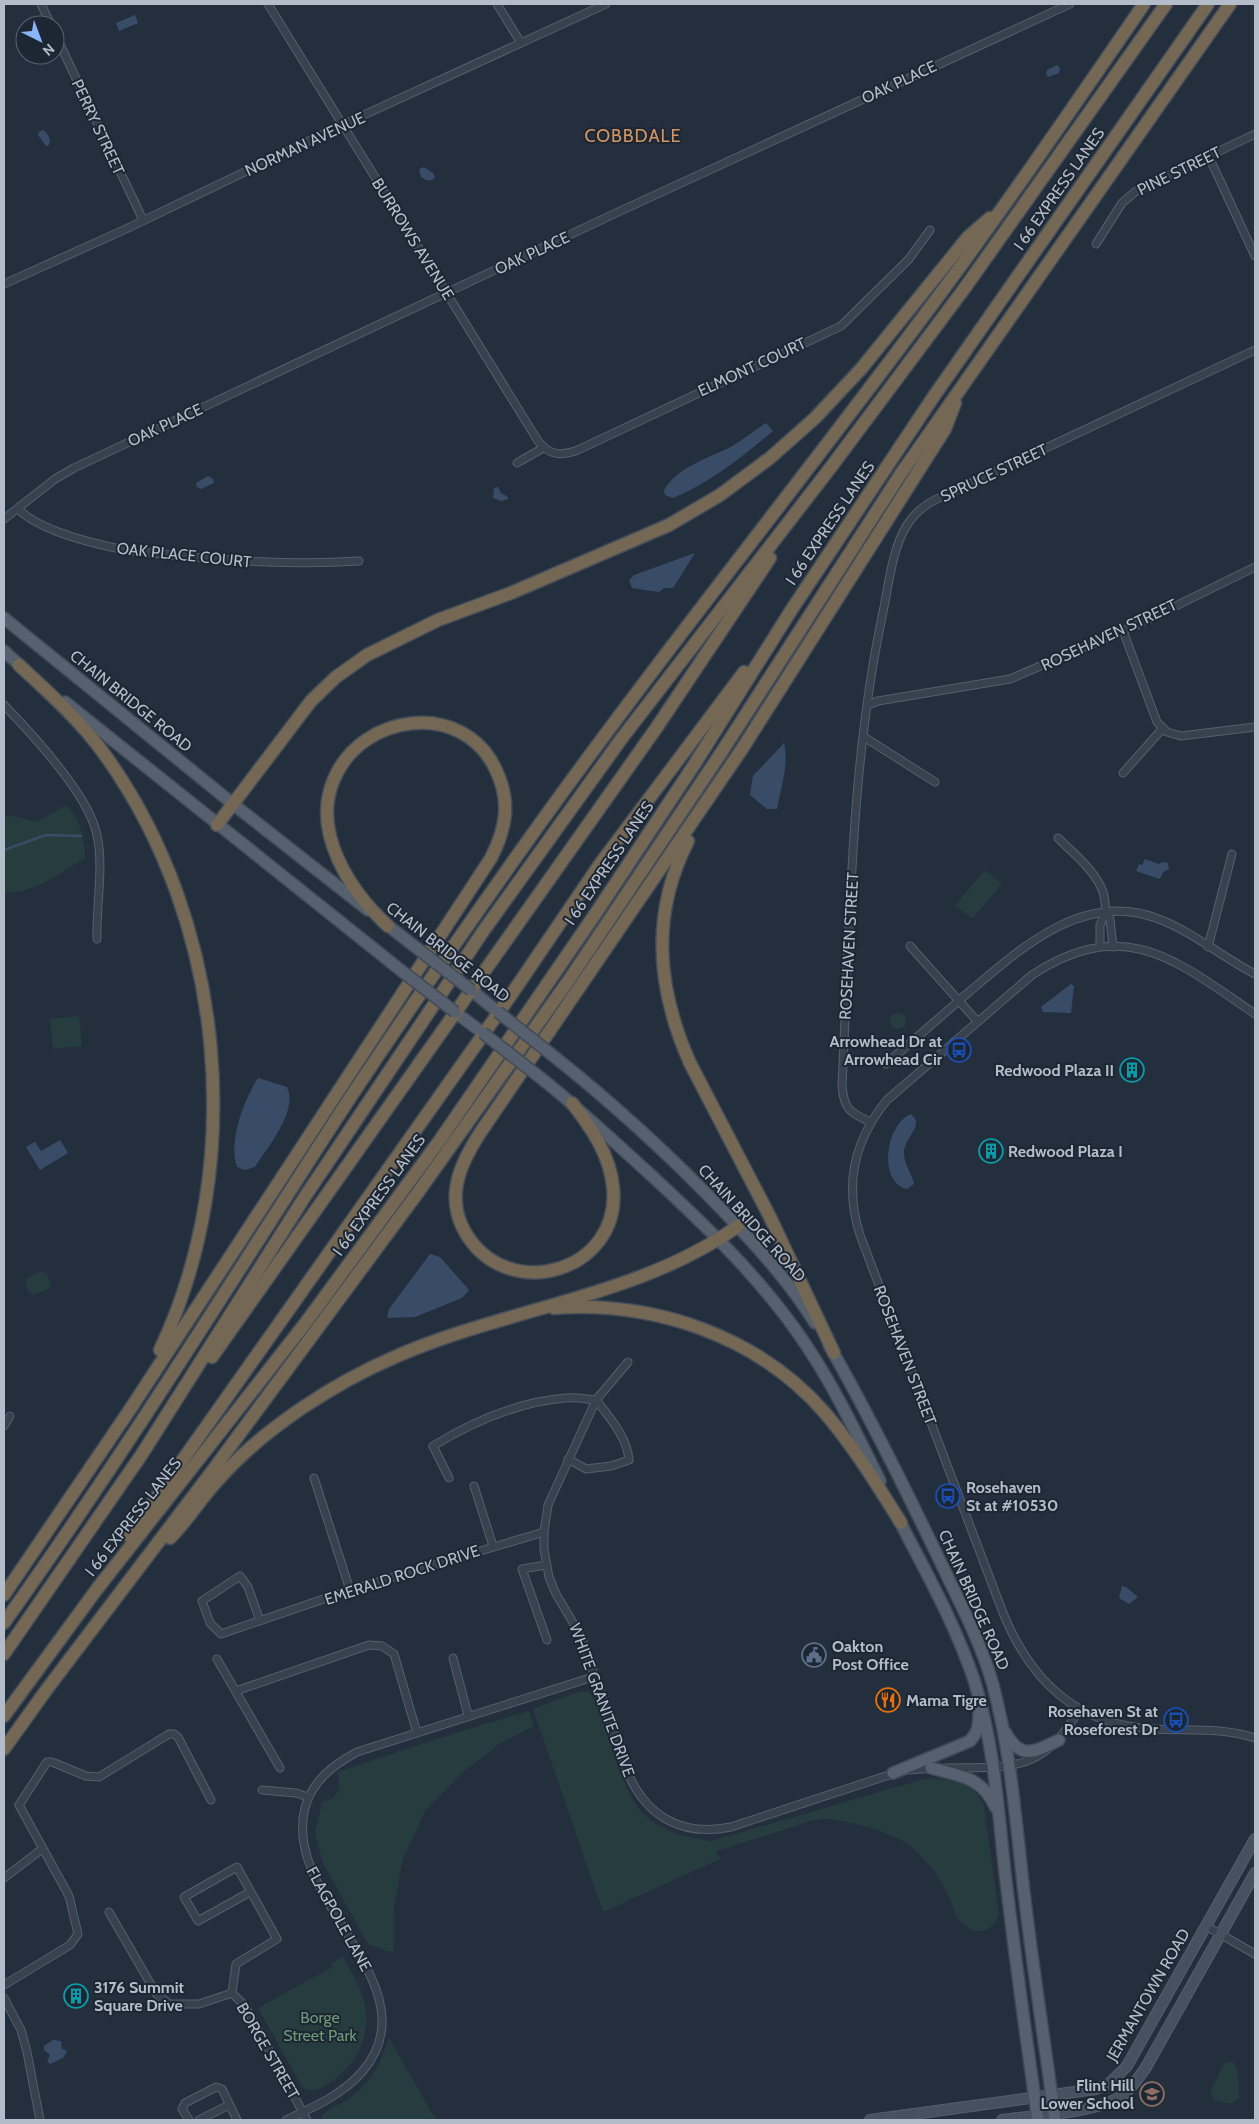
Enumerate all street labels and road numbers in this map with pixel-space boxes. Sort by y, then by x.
street label: OAK PLACE [859,56,939,108]
street label: PERRY STREET [67,76,129,178]
street label: NORMAN AVENUE [242,108,368,180]
street label: I 66 EXPRESS LANES [1010,124,1108,254]
street label: PINE STREET [1134,142,1224,199]
street label: BURROWS AVENUE [368,175,458,304]
street label: OAK PLACE [492,227,572,279]
street label: ELMONT COURT [695,333,809,400]
street label: OAK PLACE [125,399,205,451]
street label: SPRUCE STREET [937,440,1051,506]
street label: I 66 EXPRESS LANES [782,458,878,588]
street label: OAK PLACE COURT [116,538,253,572]
street label: ROSEHAVEN STREET [1038,595,1180,675]
street label: CHAIN BRIDGE ROAD [66,646,196,756]
street label: I 66 EXPRESS LANES [561,798,657,928]
street label: ROSEHAVEN STREET [836,871,862,1020]
street label: CHAIN BRIDGE ROAD [383,898,513,1006]
street label: I 66 EXPRESS LANES [329,1131,429,1259]
street label: CHAIN BRIDGE ROAD [694,1160,810,1286]
street label: ROSEHAVEN STREET [870,1283,941,1428]
street label: I 66 EXPRESS LANES [81,1454,185,1580]
street label: CHAIN BRIDGE ROAD [935,1527,1013,1673]
street label: EMERALD ROCK DRIVE [322,1541,482,1609]
street label: WHITE GRANITE DRIVE [565,1621,639,1780]
street label: FLAGPOLE LANE [302,1863,376,1975]
street label: JERMANTOWN ROAD [1102,1925,1194,2066]
street label: BORGE STREET [233,1999,304,2103]

